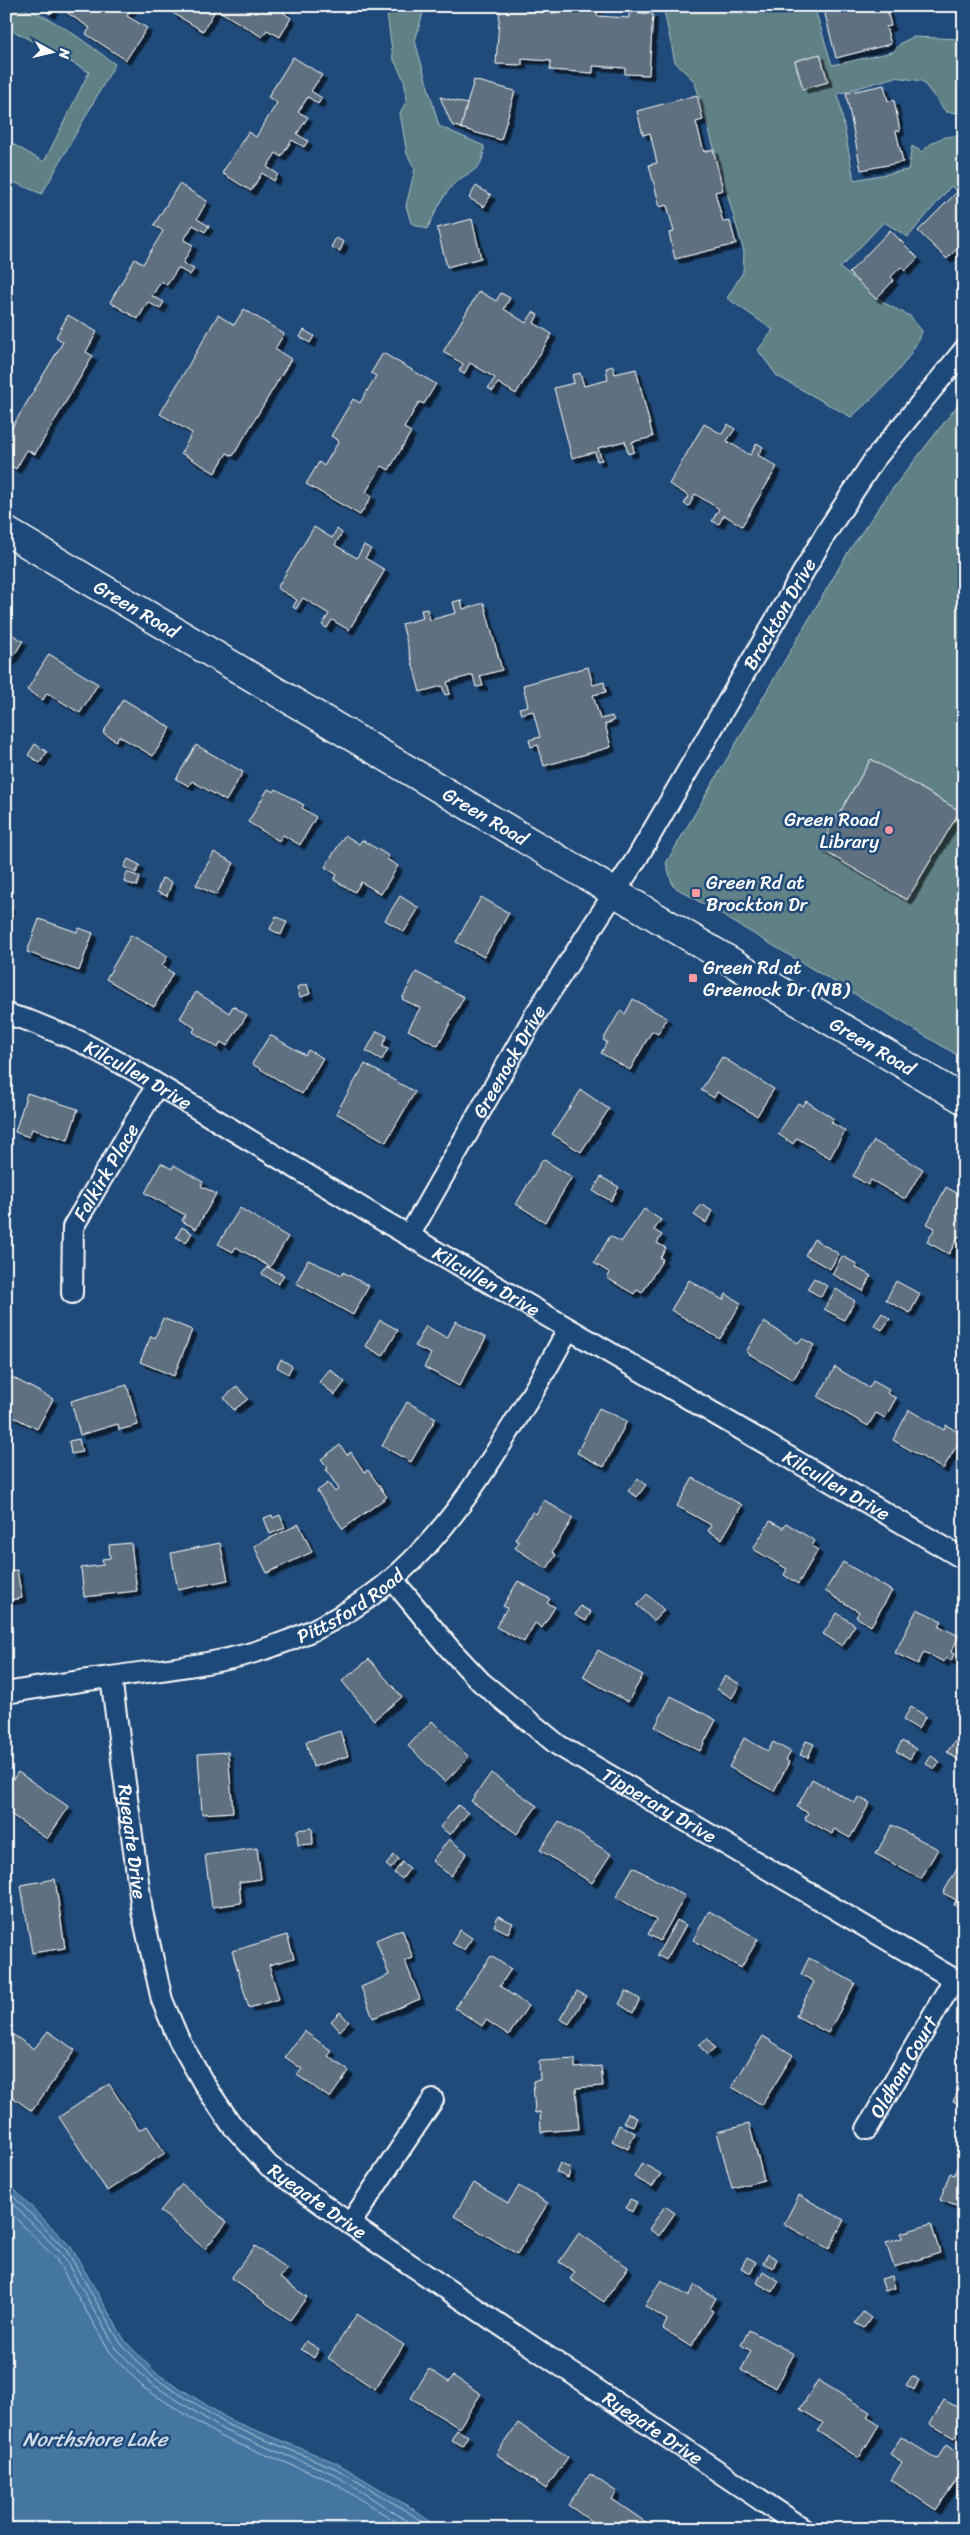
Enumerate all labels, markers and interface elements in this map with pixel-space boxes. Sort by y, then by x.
north arrow [28,28,78,78]
text: N [51,46,78,61]
street label: Brockton Drive [733,551,825,676]
street label: Green Road [87,570,188,648]
street label: Green Road [437,778,537,855]
place label: Green Road Library [784,803,881,858]
marker: Green Road Library [883,824,895,836]
place label: Green Rd at Brockton Dr [706,866,808,921]
marker: Green Rd at Brockton Dr [690,887,702,899]
place label: Green Rd at Greenock Dr (NB) [703,951,851,1006]
marker: Green Rd at Greenock Dr (NB) [687,972,699,984]
street label: Greenock Drive [463,997,554,1124]
street label: Green Road [823,1007,924,1085]
street label: Kilcullen Drive [78,1030,199,1119]
street label: Falkirk Place [64,1116,148,1227]
street label: Kilcullen Drive [426,1236,547,1326]
street label: Kilcullen Drive [776,1440,897,1529]
street label: Pittsford Road [291,1559,412,1652]
street label: Tipperary Drive [596,1758,723,1852]
street label: Ryegate Drive [109,1782,157,1901]
street label: Oldham Court [860,2008,947,2124]
street label: Ryegate Drive [261,2154,374,2248]
street label: Ryegate Drive [596,2382,710,2474]
water label: Northshore Lake [23,2422,169,2457]

